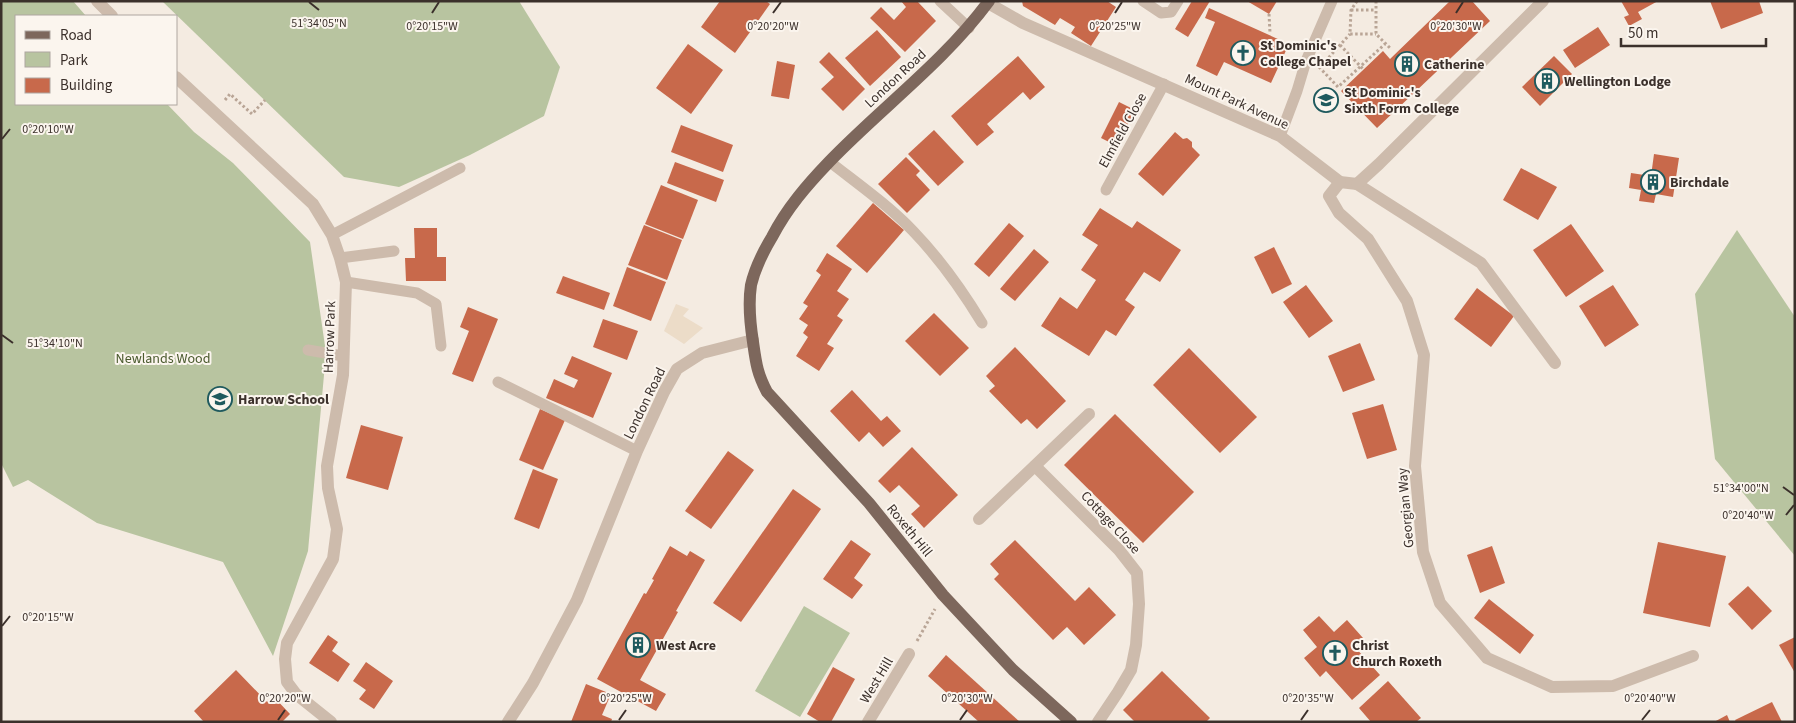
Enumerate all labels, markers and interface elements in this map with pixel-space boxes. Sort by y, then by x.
legend [15,15,178,105]
text: 51°34'05"N [291,15,347,32]
scale bar [1621,15,1766,47]
text: 0°20'15"W [406,18,458,35]
text: 0°20'20"W [747,18,799,35]
text: 0°20'25"W [1089,18,1141,35]
text: 0°20'30"W [1430,18,1482,35]
text: 50 m [1628,23,1658,44]
text: Road [60,25,92,46]
place label: St Dominic's College Chapel [1260,36,1351,72]
church icon: St Dominic's College Chapel [1230,40,1256,66]
street label: London Road [860,45,931,113]
text: Park [60,50,89,71]
building icon: Catherine [1394,51,1420,77]
place label: Catherine [1424,55,1485,75]
building icon: Wellington Lodge [1534,68,1560,94]
street label: Mount Park Avenue [1181,69,1292,135]
place label: Wellington Lodge [1564,72,1671,92]
text: Building [60,75,113,96]
place label: St Dominic's Sixth Form College [1344,83,1459,119]
school or university icon: St Dominic's Sixth Form College [1313,87,1339,113]
street label: Elmfield Close [1094,89,1152,172]
text: 0°20'10"W [22,121,74,138]
building icon: Birchdale [1640,169,1666,195]
place label: Birchdale [1670,173,1729,193]
street label: Harrow Park [319,300,341,374]
text: 51°34'10"N [27,335,83,352]
park label: Newlands Wood [116,349,210,369]
street label: London Road [619,364,671,443]
school or university icon: Harrow School [207,386,233,412]
place label: Harrow School [238,390,329,410]
street label: Georgian Way [1392,467,1419,549]
text: 51°34'00"N [1713,480,1769,497]
street label: Cottage Close [1076,487,1145,559]
street label: Roxeth Hill [882,500,937,562]
text: 0°20'40"W [1722,507,1774,524]
text: 0°20'15"W [22,609,74,626]
building icon: West Acre [625,632,651,658]
place label: West Acre [656,636,716,656]
place label: Christ Church Roxeth [1352,636,1442,672]
church icon: Christ Church Roxeth [1322,640,1348,666]
street label: West Hill [855,653,899,707]
text: 0°20'20"W [259,690,311,707]
text: 0°20'25"W [600,690,652,707]
text: 0°20'30"W [941,690,993,707]
text: 0°20'35"W [1282,690,1334,707]
text: 0°20'40"W [1624,690,1676,707]

